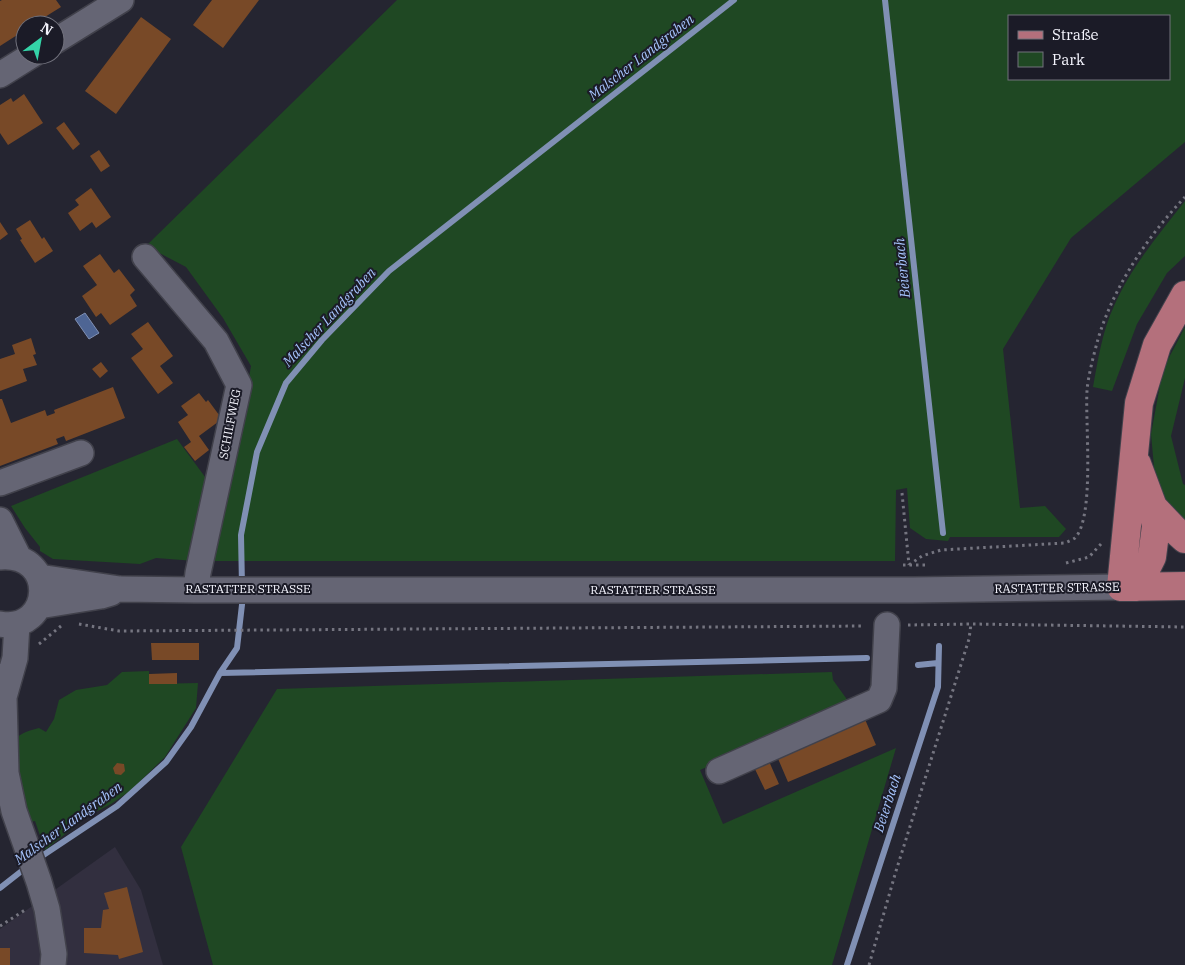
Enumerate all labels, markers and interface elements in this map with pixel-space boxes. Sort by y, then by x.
water label: Malscher Landgraben [584,10,697,104]
north arrow [15,15,65,65]
legend [1008,15,1170,80]
text: N [37,18,56,40]
text: Straße [1052,25,1099,44]
text: Park [1052,50,1085,69]
water label: Beierbach [890,237,914,300]
water label: Malscher Landgraben [278,264,380,371]
street label: SCHILFWEG [215,387,244,460]
street label: RASTATTER STRASSE [994,579,1120,596]
street label: RASTATTER STRASSE [185,581,311,596]
street label: RASTATTER STRASSE [590,582,716,597]
water label: Beierbach [869,771,905,835]
water label: Malscher Landgraben [10,778,126,869]

